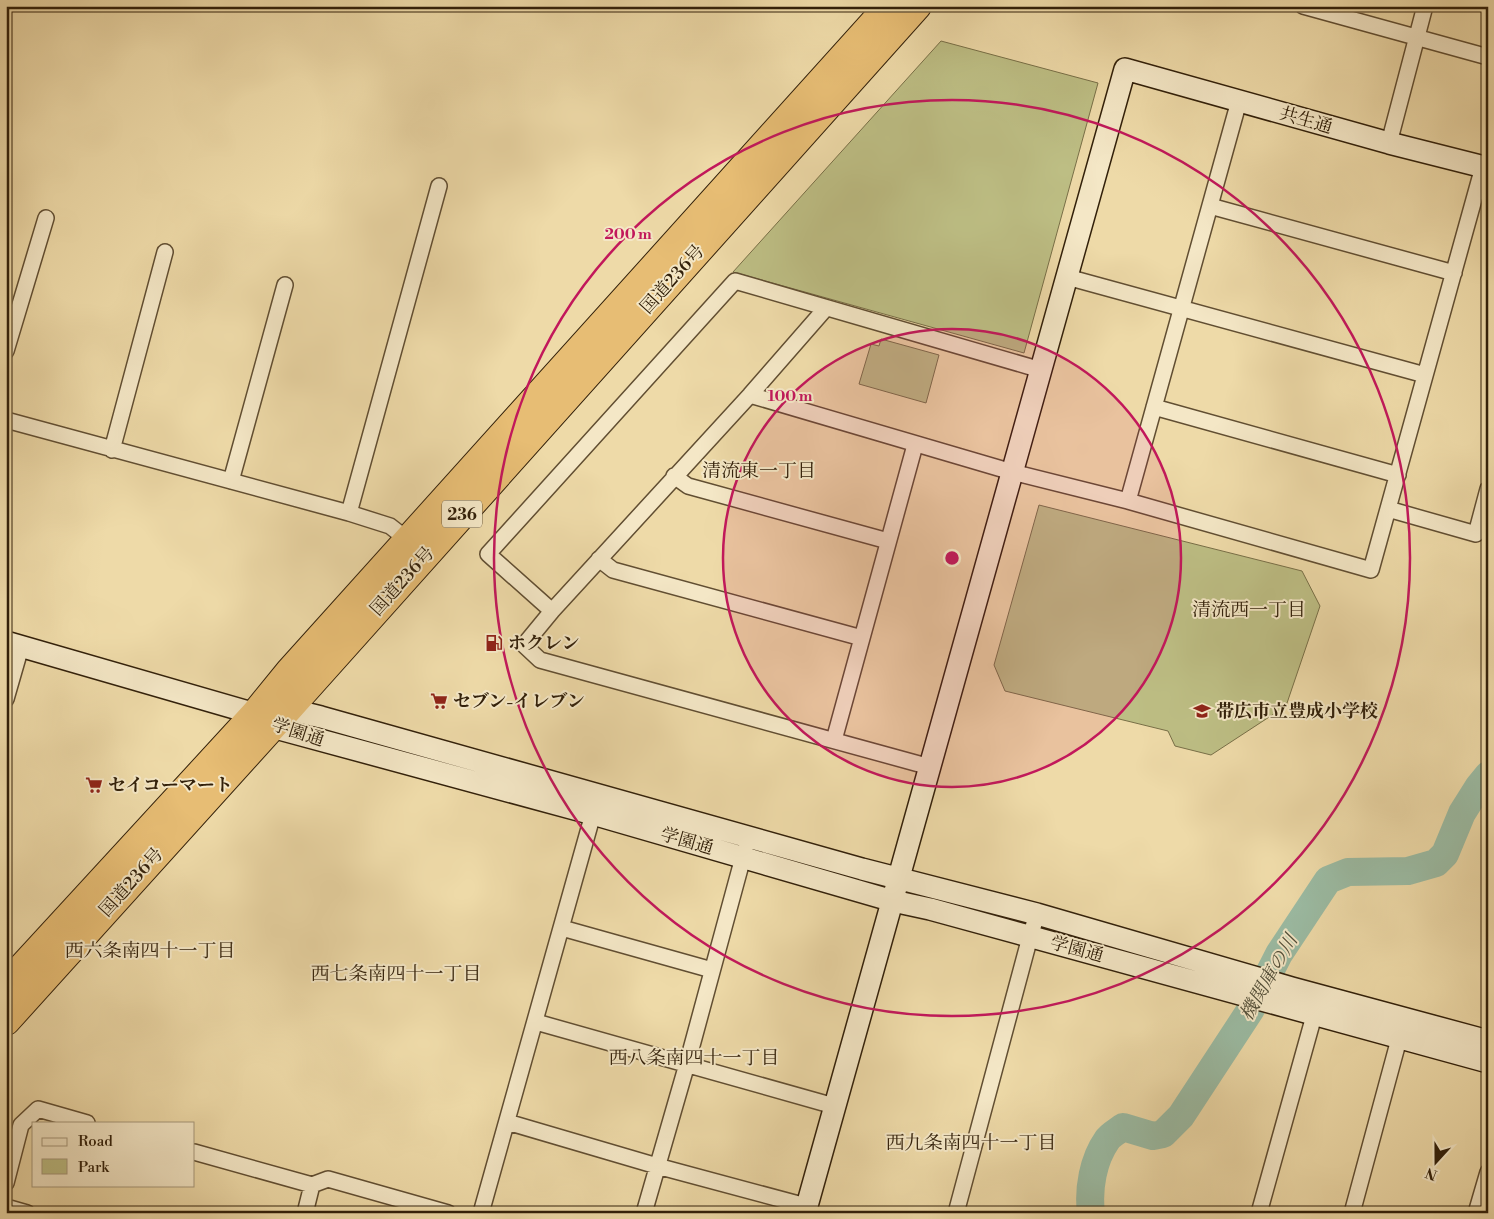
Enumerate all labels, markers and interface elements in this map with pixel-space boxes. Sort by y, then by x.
street label: 共生通 [1277,102,1335,139]
text: 200 m [604,225,652,244]
street label: 国道236号 [635,240,709,319]
text: 100 m [768,387,813,406]
district label: 清流東一丁目 [702,459,816,483]
road number: 236 [442,500,482,528]
street label: 国道236号 [365,542,439,621]
centre of rings [943,549,961,567]
district label: 清流西一丁目 [1192,598,1306,622]
place label: ホクレン [508,632,580,655]
fuel station icon: ホクレン [484,633,504,653]
place label: セブン-イレブン [453,690,585,713]
supermarket icon: セブン-イレブン [429,691,449,711]
place label: 帯広市立豊成小学校 [1216,700,1378,723]
school or university icon: 帯広市立豊成小学校 [1192,701,1212,721]
street label: 学園通 [269,713,327,752]
place label: セイコーマート [108,774,233,797]
supermarket icon: セイコーマート [84,775,104,795]
street label: 学園通 [658,823,716,860]
street label: 国道236号 [94,843,168,922]
water label: 機関庫の川 [1235,929,1304,1025]
street label: 学園通 [1048,931,1106,968]
district label: 西六条南四十一丁目 [64,939,236,963]
district label: 西七条南四十一丁目 [310,962,482,986]
district label: 西八条南四十一丁目 [608,1046,780,1070]
legend [32,1122,195,1186]
district label: 西九条南四十一丁目 [885,1131,1057,1155]
text: Road [78,1132,113,1151]
north arrow [1412,1136,1462,1186]
text: Park [78,1158,110,1177]
text: N [1423,1163,1440,1184]

